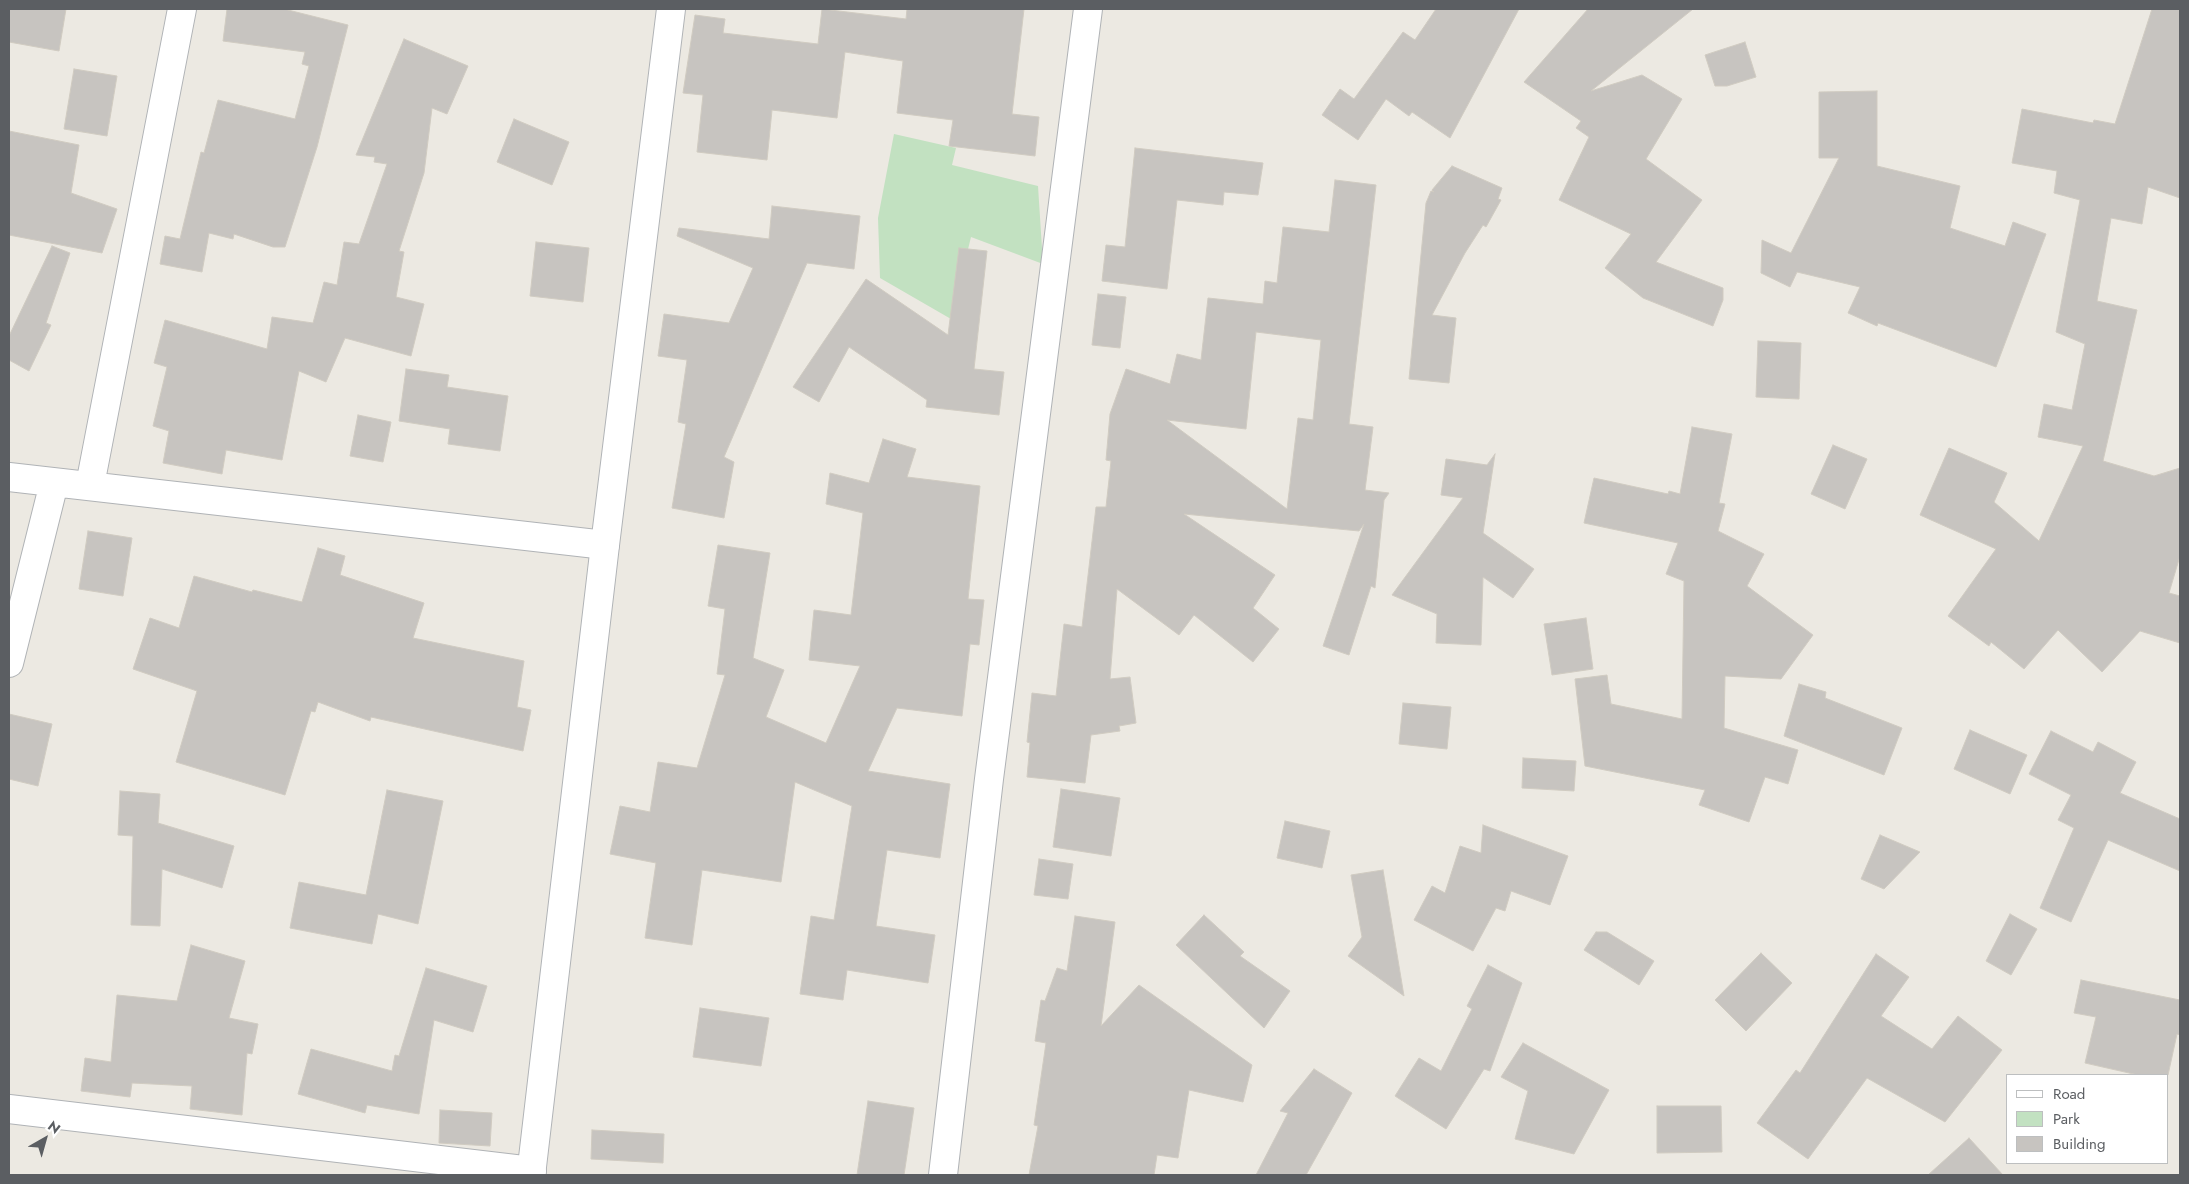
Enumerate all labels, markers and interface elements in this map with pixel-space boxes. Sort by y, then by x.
legend [2006,1074,2169,1164]
text: Road [2053,1083,2085,1105]
text: Park [2053,1108,2080,1130]
north arrow [20,1114,70,1164]
text: N [44,1116,65,1138]
text: Building [2053,1133,2105,1155]

